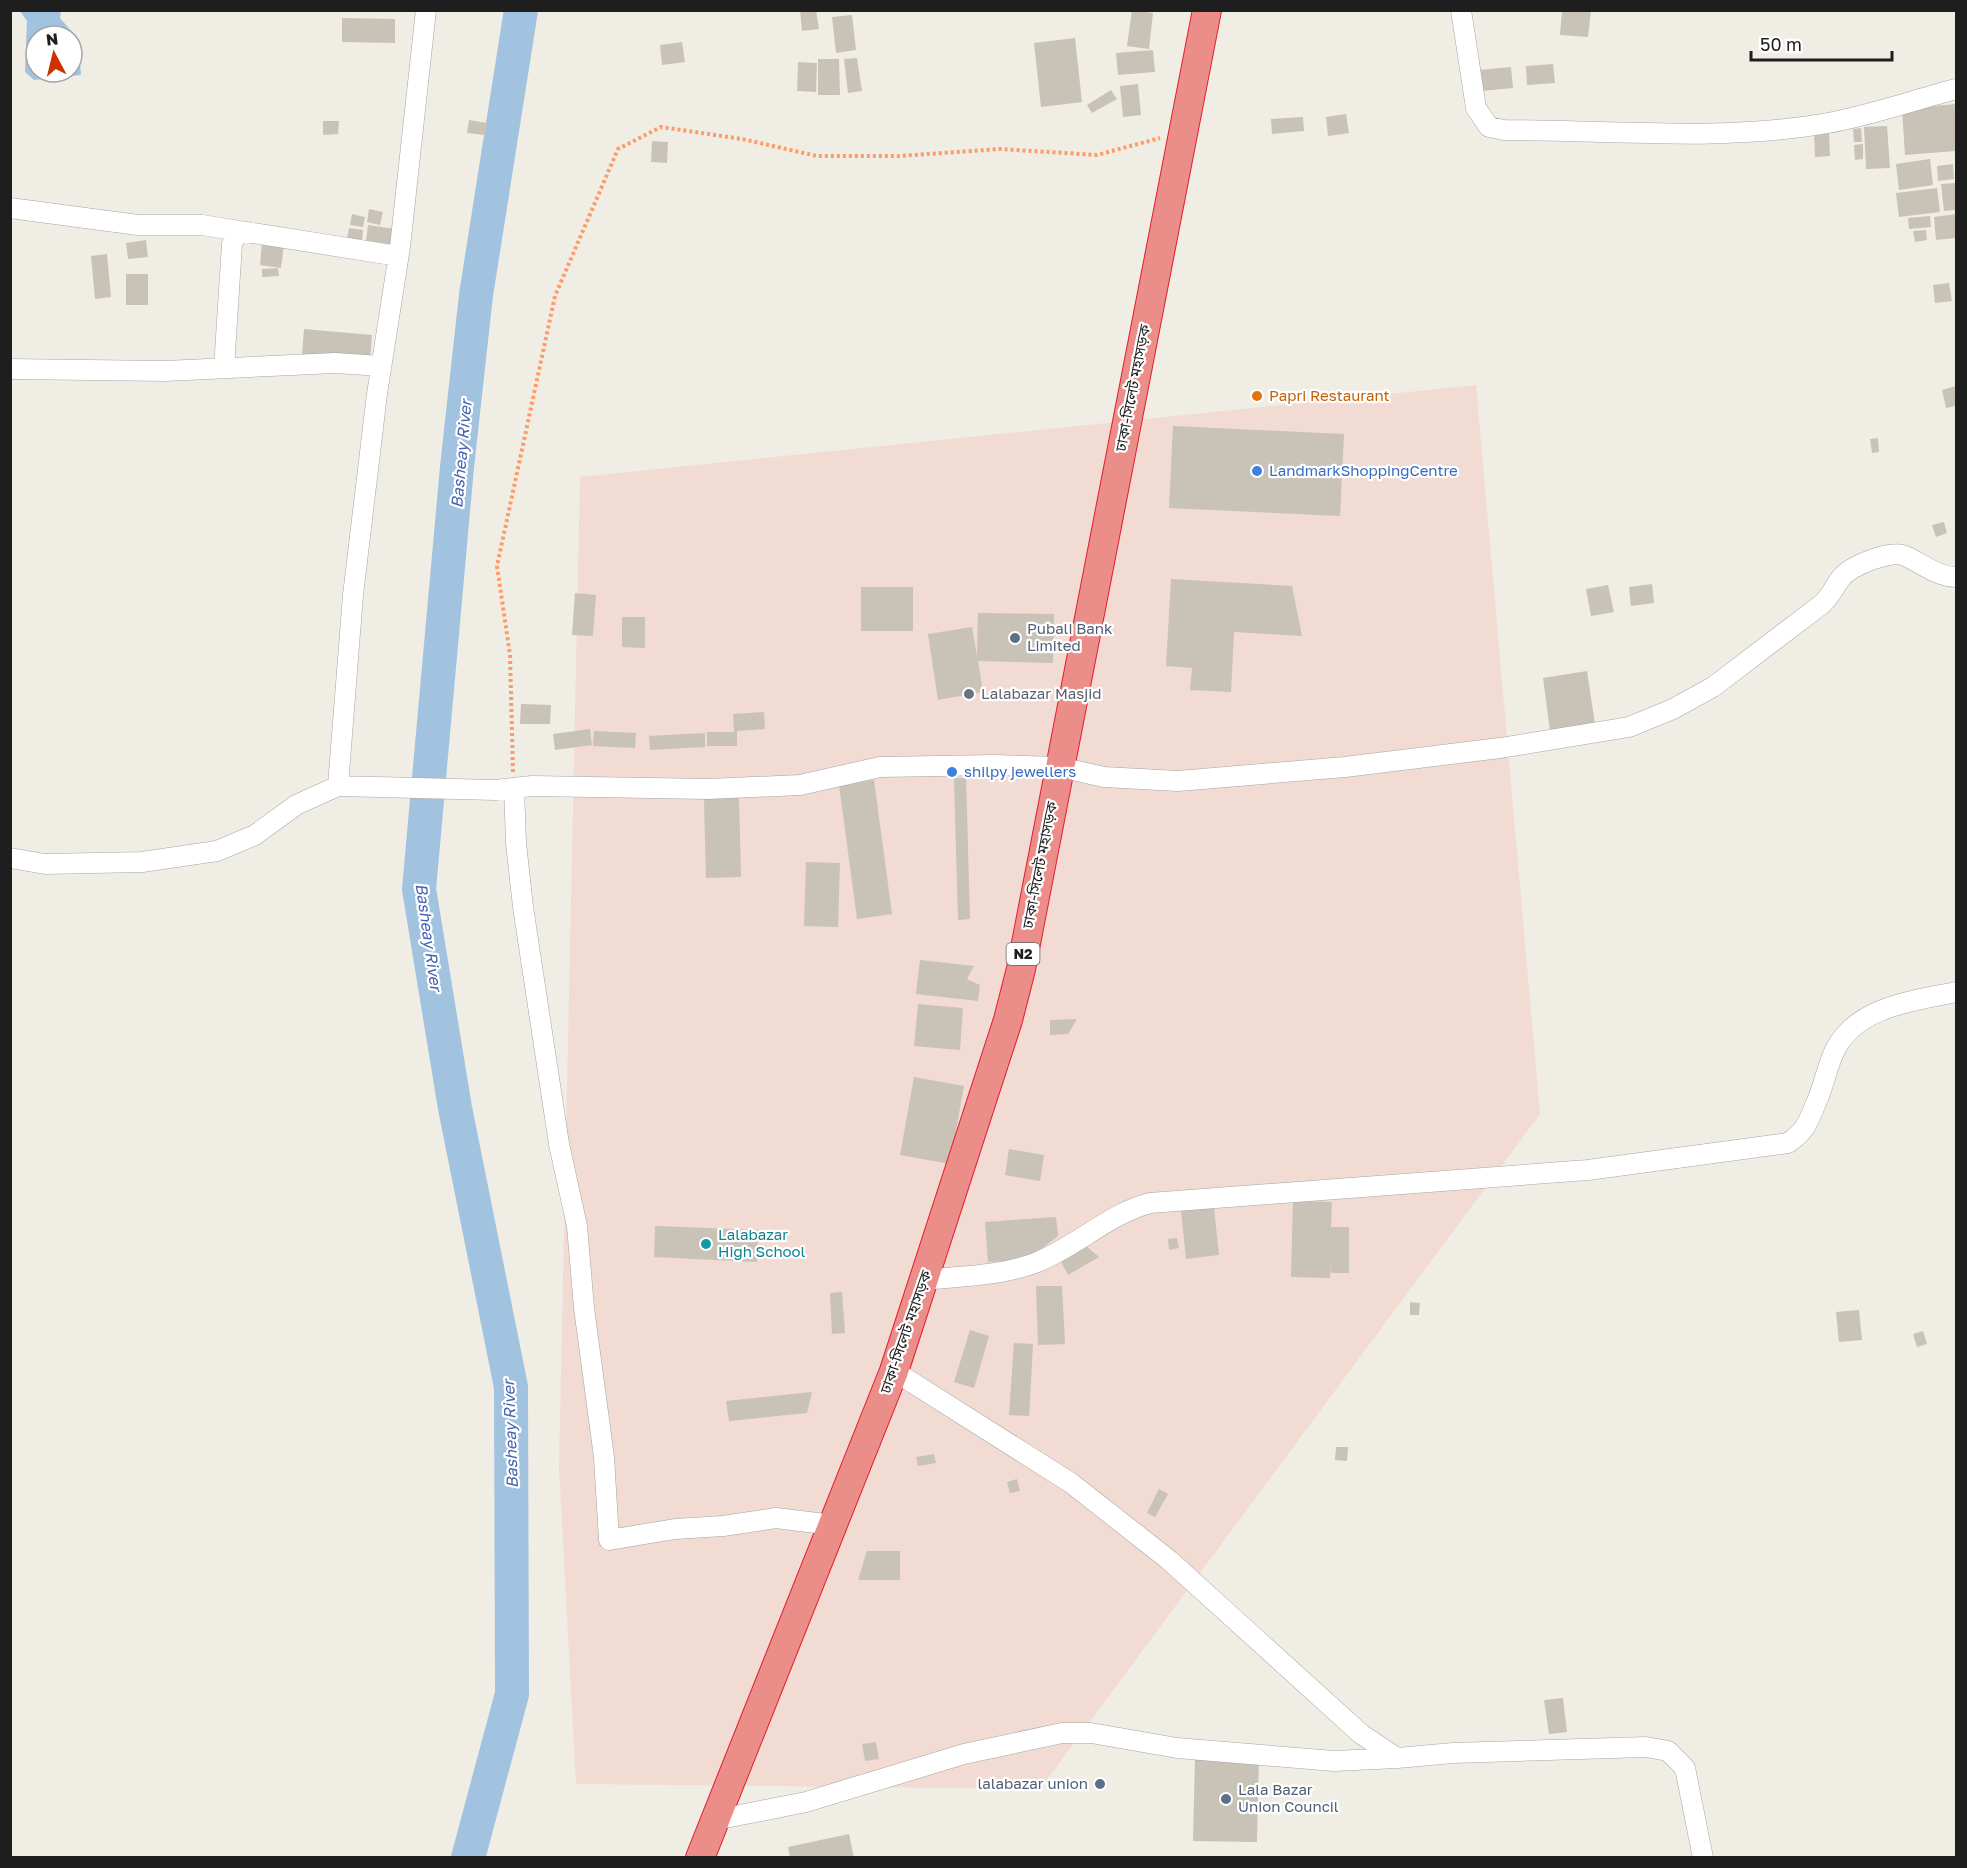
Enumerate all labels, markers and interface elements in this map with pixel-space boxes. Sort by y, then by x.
north arrow [24,24,84,84]
scale bar [1751,24,1892,62]
text: N [45,28,59,50]
text: 50 m [1760,33,1802,55]
street label: ঢাকা-সিলেট মহাসড়ক [1111,322,1153,454]
place label: Papri Restaurant [1269,386,1390,404]
marker: Papri Restaurant [1250,389,1264,403]
water label: Basheay River [446,396,476,509]
place label: LandmarkShoppingCentre [1269,461,1458,479]
marker: LandmarkShoppingCentre [1250,464,1264,478]
place label: Pubali Bank Limited [1027,619,1113,654]
marker: Pubali Bank Limited [1008,631,1022,645]
place label: Lalabazar Masjid [981,684,1101,702]
marker: Lalabazar Masjid [962,687,976,701]
place label: shilpy jewellers [964,762,1076,780]
marker: shilpy jewellers [945,765,959,779]
street label: ঢাকা-সিলেট মহাসড়ক [1018,799,1060,931]
water label: Basheay River [412,882,447,995]
road number: N2 [1006,943,1040,965]
place label: Lalabazar High School [718,1225,806,1260]
marker: Lalabazar High School [699,1237,713,1251]
street label: ঢাকা-সিলেট মহাসড়ক [875,1267,935,1397]
water label: Basheay River [498,1377,522,1489]
place label: lalabazar union [977,1774,1088,1792]
marker: lalabazar union [1093,1777,1107,1791]
place label: Lala Bazar Union Council [1238,1780,1339,1815]
marker: Lala Bazar Union Council [1219,1792,1233,1806]

